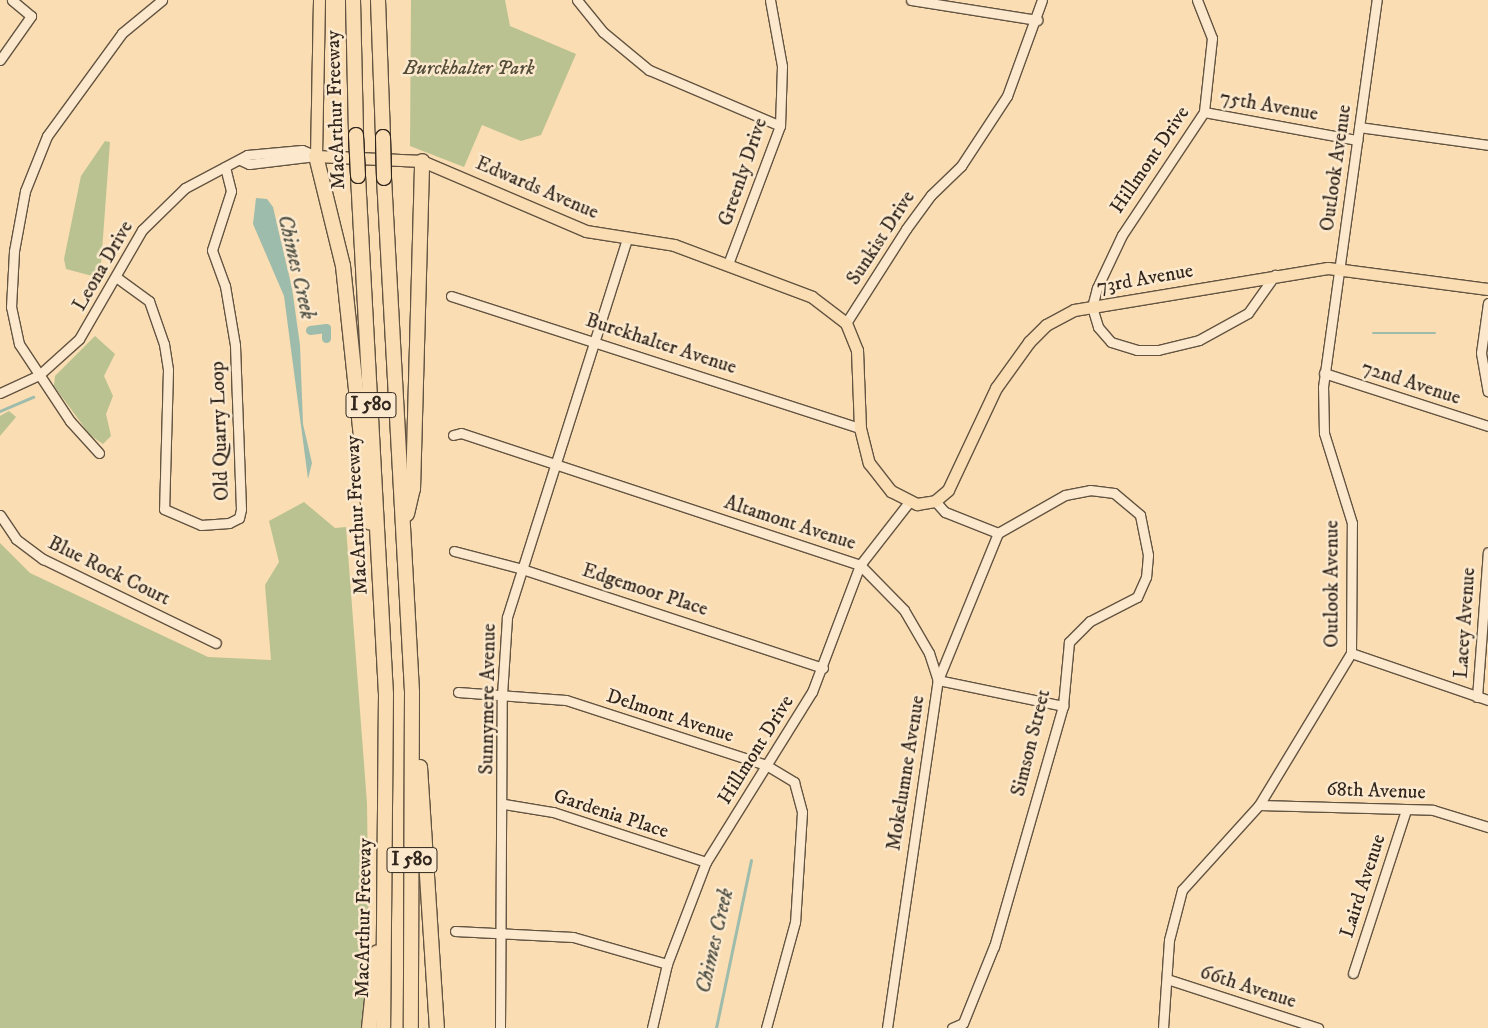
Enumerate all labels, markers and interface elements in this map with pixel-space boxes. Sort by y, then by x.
street label: MacArthur Freeway [321,30,351,190]
park label: Burckhalter Park [403,56,535,80]
street label: 75th Avenue [1218,86,1320,126]
street label: Hillmont Drive [1105,102,1195,218]
street label: Outlook Avenue [1315,103,1357,233]
street label: Greenly Drive [713,115,773,229]
street label: Edwards Avenue [472,151,602,225]
street label: Sunkist Drive [842,186,920,290]
water label: Chimes Creek [272,212,320,322]
street label: Leona Drive [68,217,138,315]
street label: 73rd Avenue [1095,259,1195,299]
street label: Burckhalter Avenue [583,308,739,380]
street label: 72nd Avenue [1358,356,1464,410]
street label: Old Quarry Loop [206,361,234,501]
road number: I 580 [345,388,397,422]
street label: MacArthur Freeway [341,435,373,595]
street label: Altamont Avenue [721,490,859,556]
street label: Outlook Avenue [1320,520,1344,648]
street label: Blue Rock Court [44,531,174,611]
street label: Edgemoor Place [579,558,711,622]
street label: Lacey Avenue [1449,567,1481,679]
street label: Sunnymere Avenue [475,623,501,775]
street label: Delmont Avenue [603,684,737,748]
street label: Simson Street [1006,687,1056,799]
street label: Hillmont Drive [713,691,799,809]
street label: Mokelumne Avenue [882,694,930,852]
street label: 68th Avenue [1326,777,1426,805]
street label: Gardenia Place [551,784,671,844]
street label: Laird Avenue [1335,831,1391,941]
street label: MacArthur Freeway [351,838,377,998]
road number: I 580 [386,844,438,876]
water label: Chimes Creek [691,886,739,996]
street label: 66th Avenue [1197,960,1299,1014]

